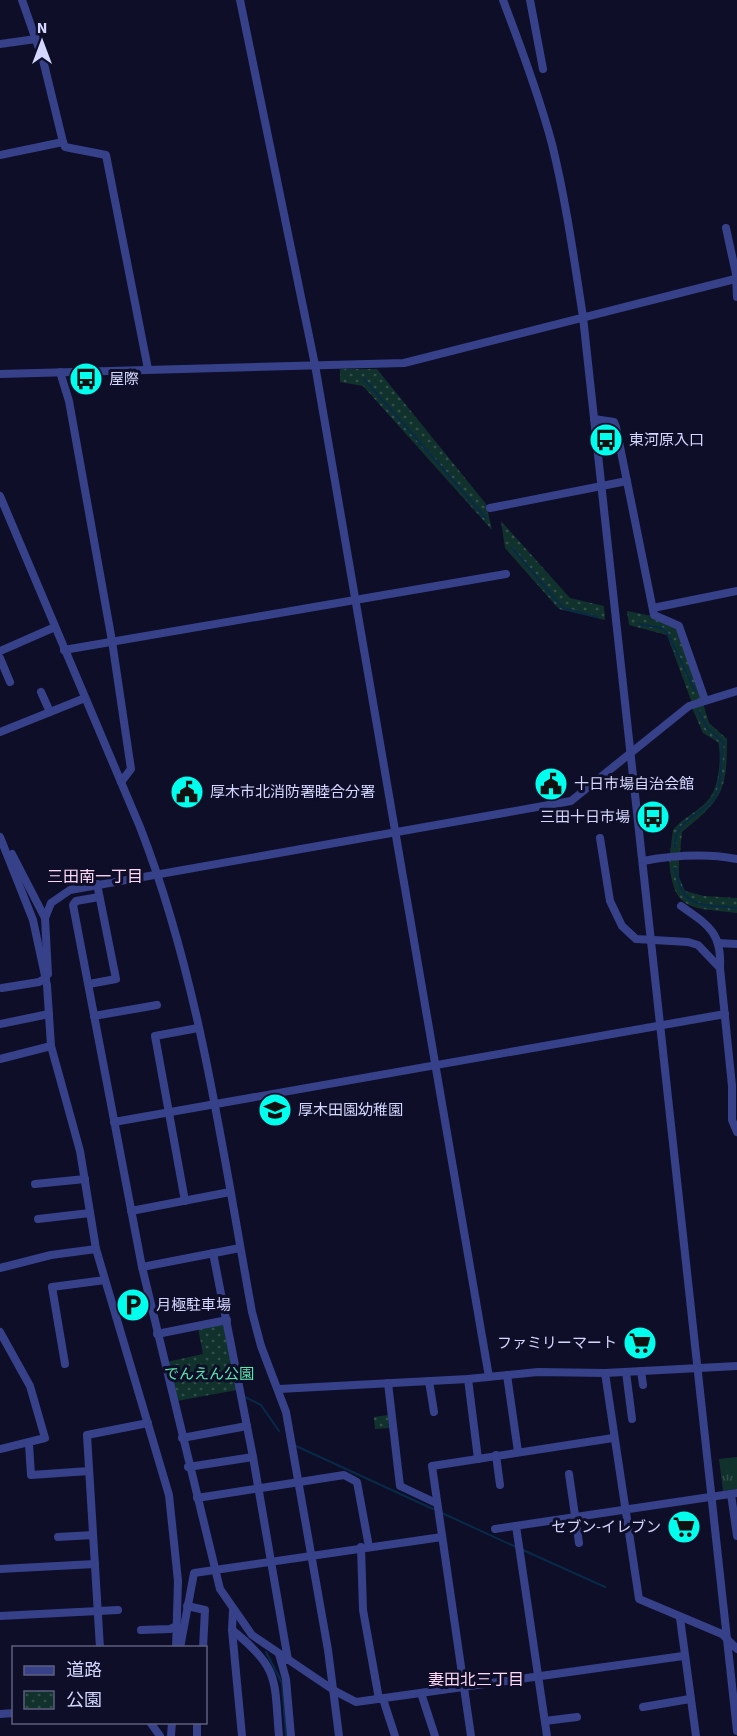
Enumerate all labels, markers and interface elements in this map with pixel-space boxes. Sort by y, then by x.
north arrow [12,12,72,72]
text: N [37,17,47,39]
bus stop icon: 屋際 [68,361,104,397]
place label: 屋際 [109,369,139,390]
bus stop icon: 東河原入口 [588,422,624,458]
place label: 東河原入口 [629,430,704,451]
public building icon: 十日市場自治会館 [533,766,569,802]
public building icon: 厚木市北消防署睦合分署 [169,774,205,810]
place label: 十日市場自治会館 [574,774,694,795]
place label: 厚木市北消防署睦合分署 [210,782,375,803]
bus stop icon: 三田十日市場 [635,799,671,835]
place label: 三田十日市場 [540,807,630,828]
district label: 三田南一丁目 [47,866,143,888]
school or university icon: 厚木田園幼稚園 [257,1092,293,1128]
place label: 厚木田園幼稚園 [298,1100,403,1121]
parking icon: 月極駐車場 [115,1287,151,1323]
place label: 月極駐車場 [156,1295,231,1316]
supermarket icon: ファミリーマート [622,1325,658,1361]
place label: ファミリーマート [497,1333,617,1354]
park label: でんえん公園 [164,1364,254,1385]
supermarket icon: セブン-イレブン [666,1509,702,1545]
place label: セブン-イレブン [551,1517,661,1538]
legend [12,1646,207,1724]
text: 道路 [66,1658,102,1683]
district label: 妻田北三丁目 [428,1669,524,1691]
text: 公園 [66,1688,102,1713]

